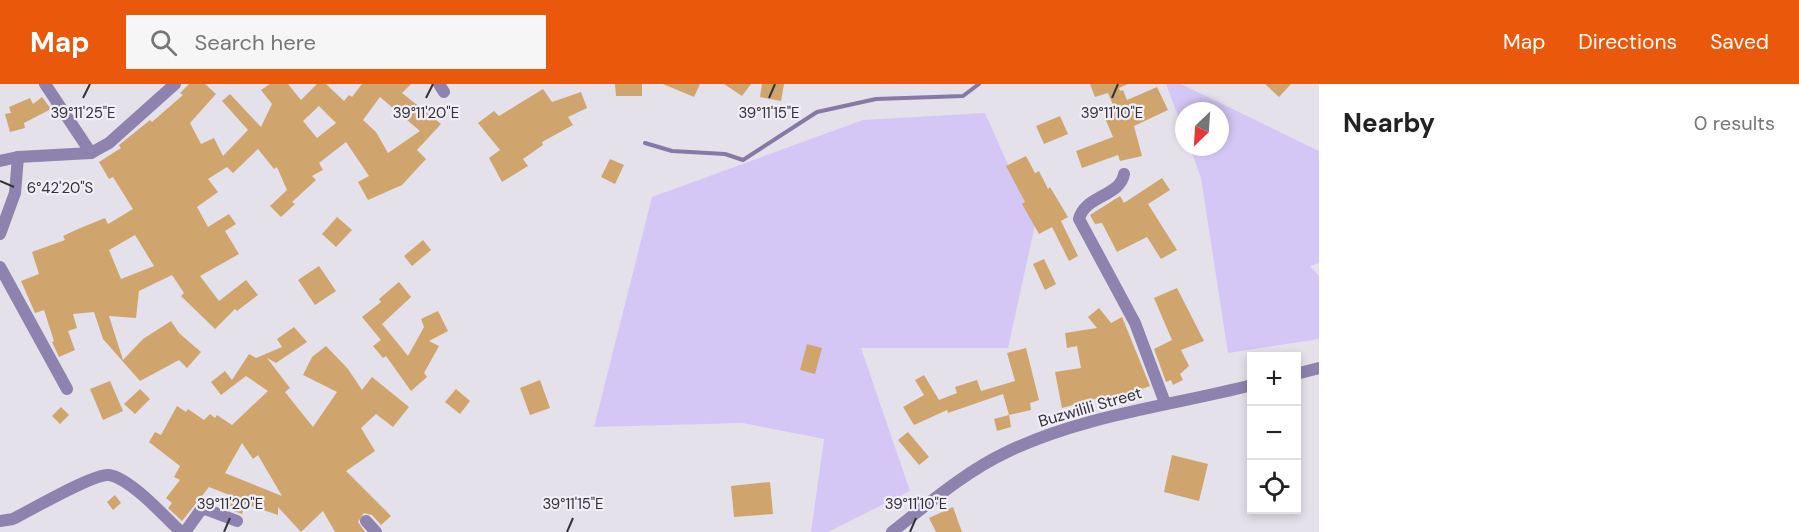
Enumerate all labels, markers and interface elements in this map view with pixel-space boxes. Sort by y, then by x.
search box [126,15,546,69]
text: Map [30,24,90,61]
icon: search [147,26,180,59]
text: Search here [195,28,316,57]
text: Map [1503,28,1545,56]
text: Directions [1578,28,1677,56]
text: Saved [1710,28,1769,56]
north arrow [1175,102,1229,156]
text: 39°11'25"E [50,103,116,123]
text: 39°11'20"E [393,103,459,123]
text: 39°11'15"E [738,103,800,123]
text: 39°11'10"E [1081,103,1143,123]
text: Nearby [1343,106,1435,140]
text: 0 results [1694,110,1775,136]
text: 6°42'20"S [27,178,94,198]
map controls [1247,352,1301,514]
button: + [1247,352,1301,406]
street label: Buzwilili Street [1036,382,1144,432]
button: − [1247,406,1301,460]
button: locate [1247,460,1301,514]
text: 39°11'20"E [197,494,263,514]
text: 39°11'15"E [542,494,604,514]
text: 39°11'10"E [885,494,947,514]

